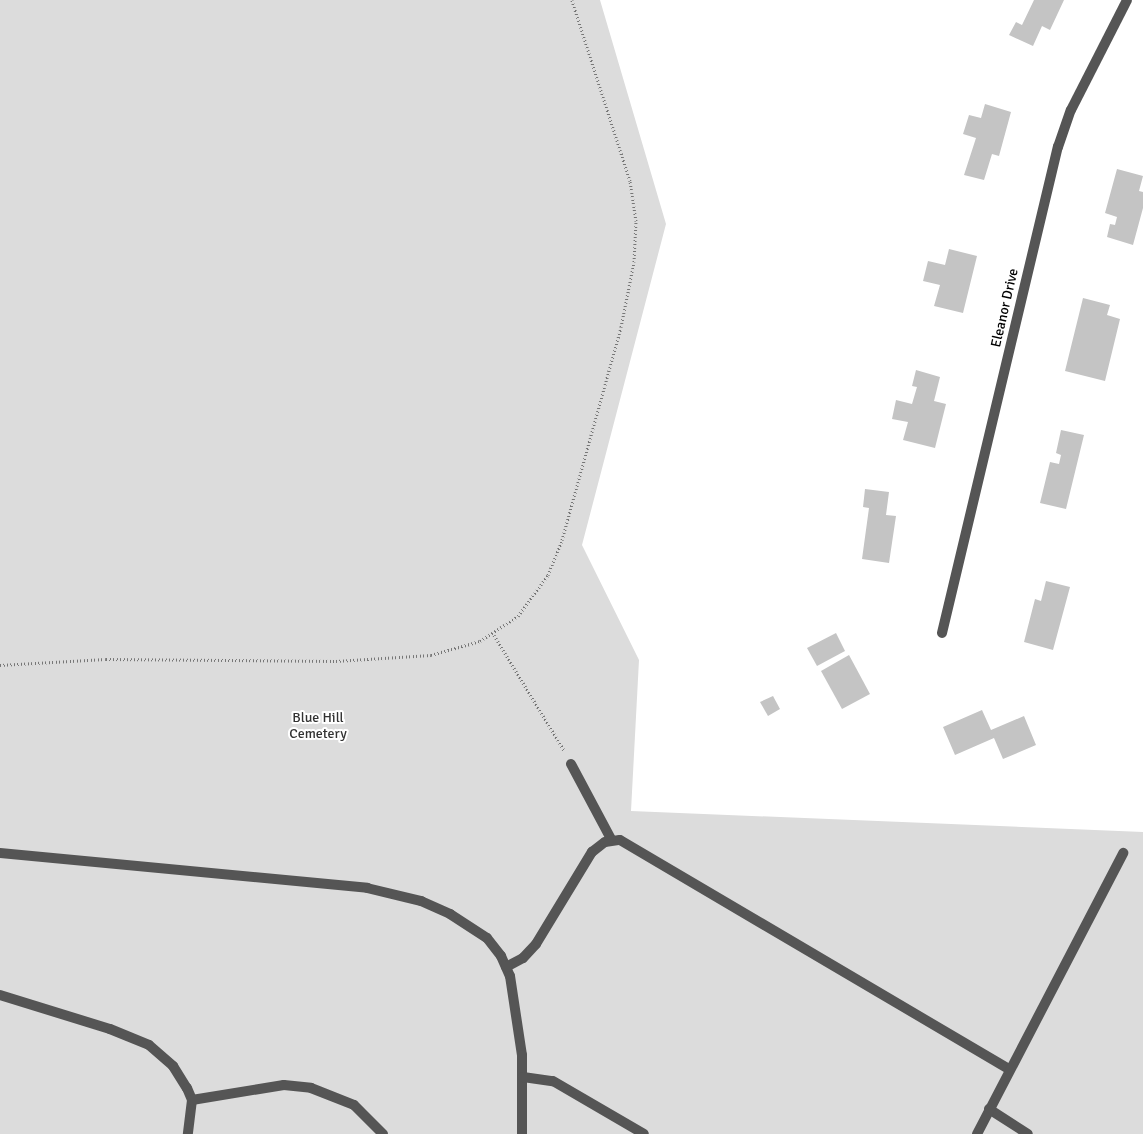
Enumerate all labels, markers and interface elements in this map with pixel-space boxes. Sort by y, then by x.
street label: Eleanor Drive [988,267,1022,349]
park label: Blue Hill Cemetery [289,710,347,742]

